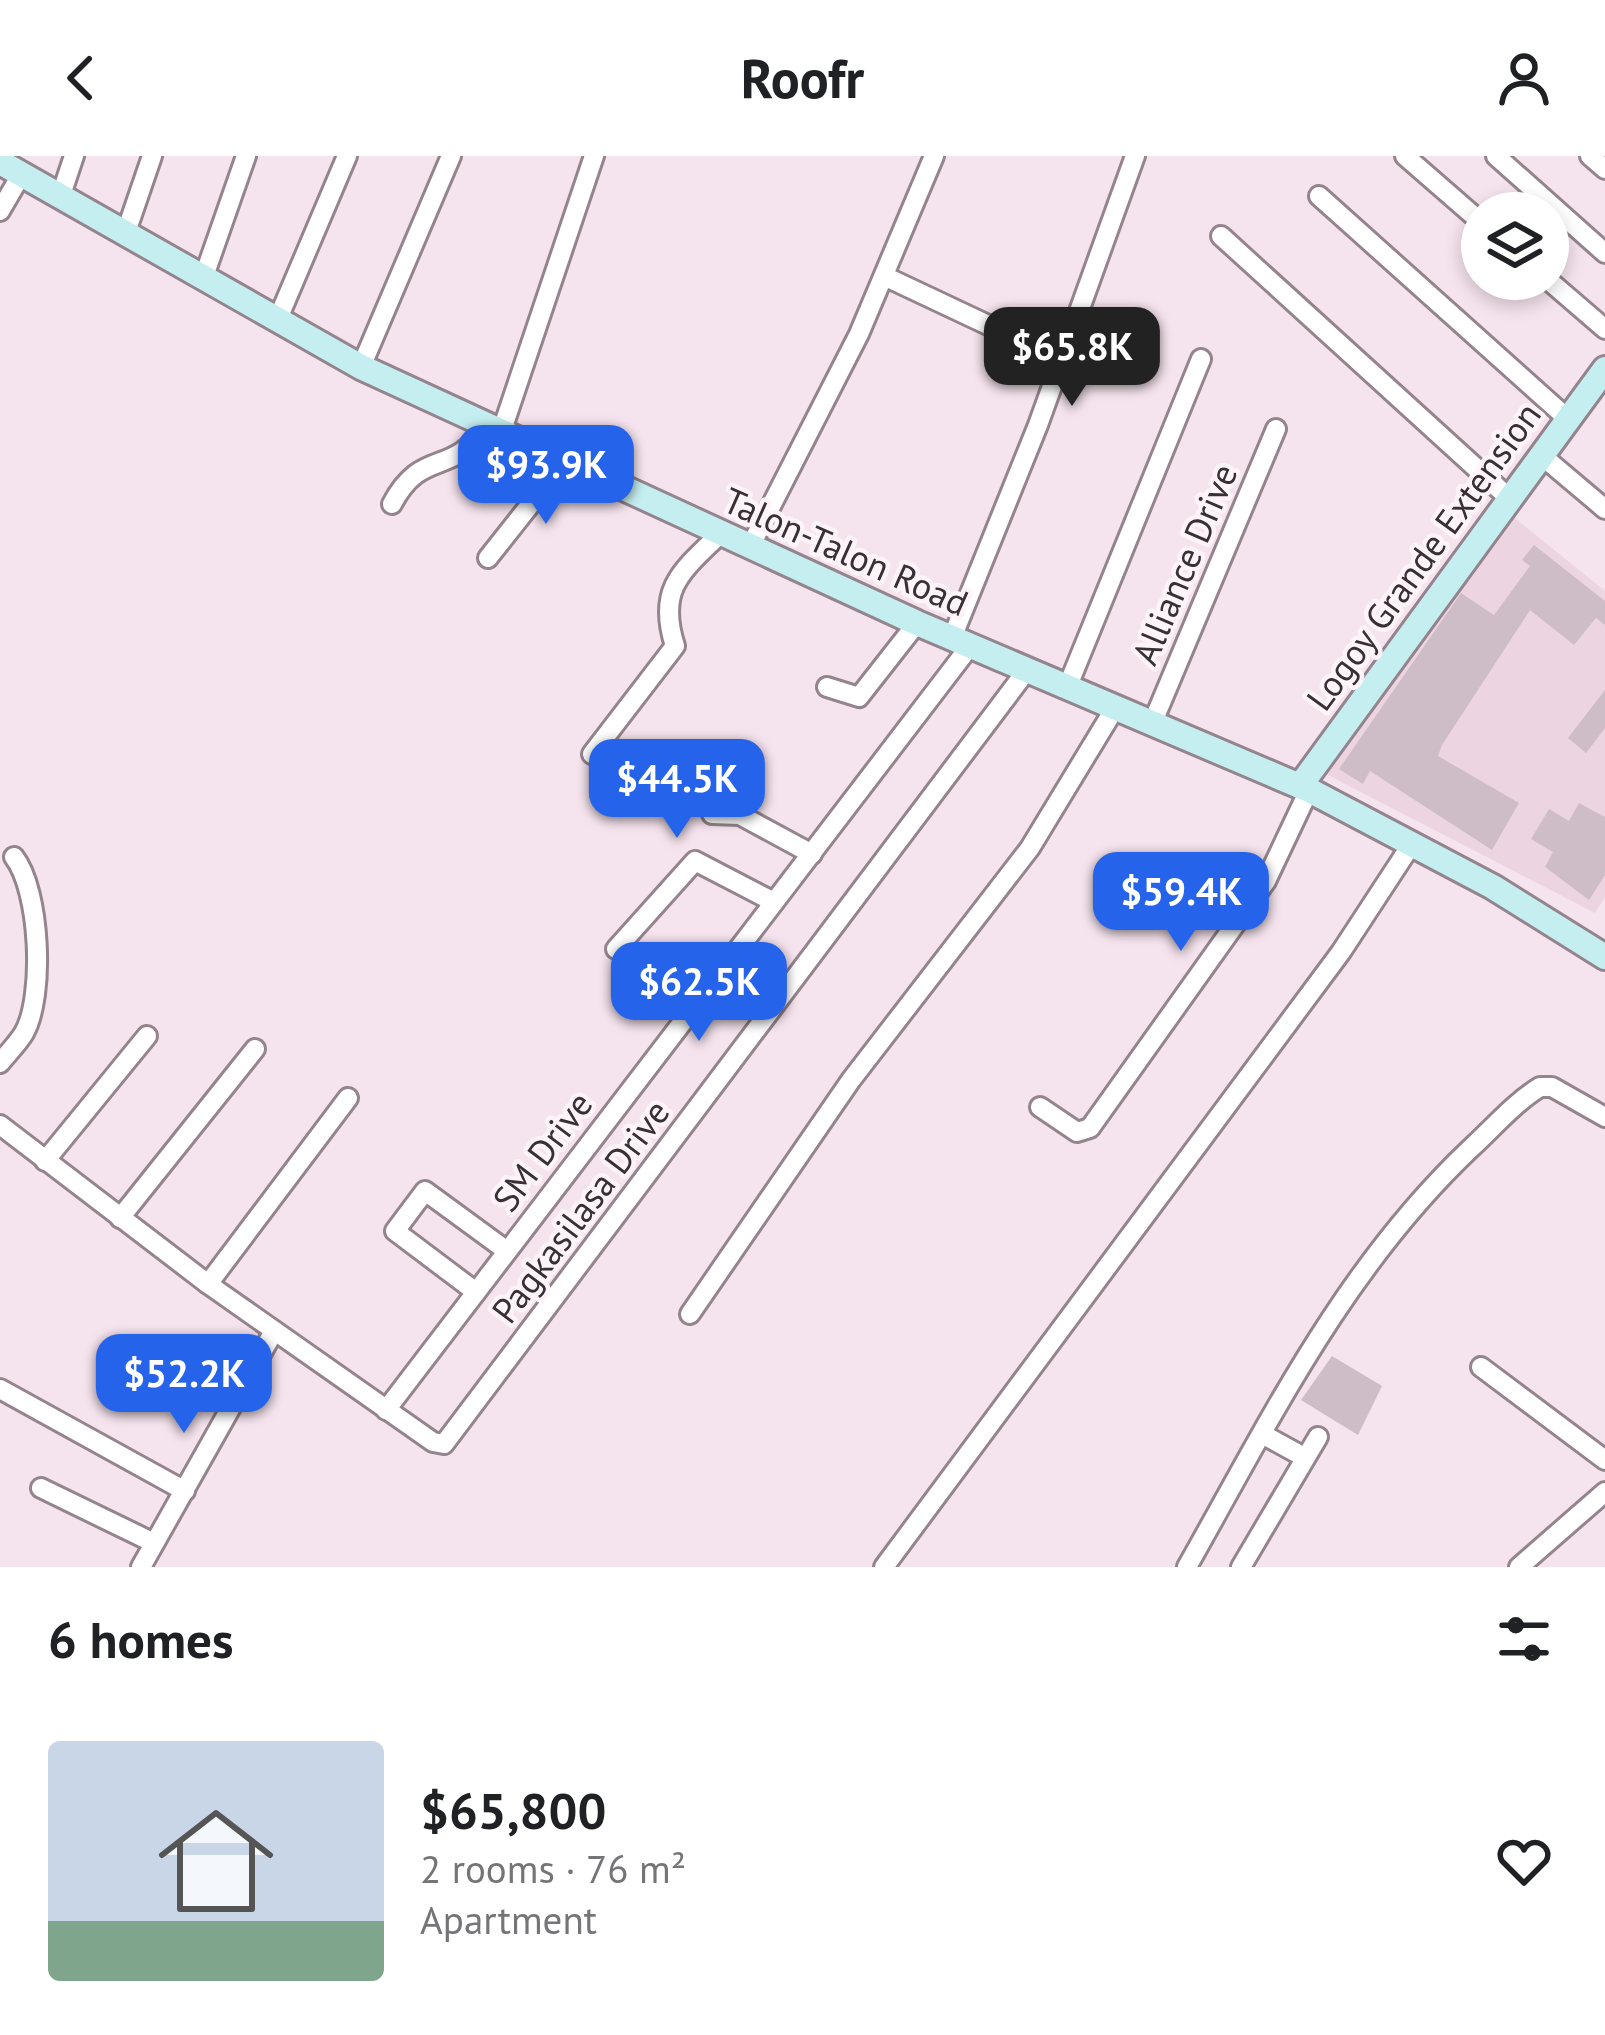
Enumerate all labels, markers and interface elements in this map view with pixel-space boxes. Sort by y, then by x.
text: Roofr [741,43,864,113]
icon: back [48,45,114,111]
icon: person [1491,45,1557,111]
map controls [1461,192,1569,300]
button: layers [1461,192,1569,300]
pin: $65.8K [974,307,1170,409]
text: $65.8K [1011,320,1133,371]
street label: Logoy Grande Extension [1295,393,1551,719]
pin: $93.9K [448,425,644,527]
text: $93.9K [485,438,607,489]
street label: Alliance Drive [1121,457,1247,671]
street label: Talon-Talon Road [716,476,976,626]
pin: $44.5K [579,739,775,841]
text: $44.5K [616,752,738,803]
pin: $59.4K [1083,852,1279,954]
text: $59.4K [1120,865,1242,916]
pin: $62.5K [601,942,797,1044]
text: $62.5K [638,955,760,1006]
street label: SM Drive [482,1082,602,1220]
street label: Pagkasilasa Drive [481,1090,679,1332]
pin: $52.2K [86,1334,282,1436]
text: $52.2K [123,1347,245,1398]
text: 6 homes [48,1606,234,1672]
icon: filters [1491,1606,1557,1672]
text: $65,800 [420,1777,606,1843]
icon: home [144,1789,288,1933]
icon: heart [1491,1828,1557,1894]
text: 2 rooms · 76 m² [420,1843,686,1894]
text: Apartment [420,1894,597,1945]

